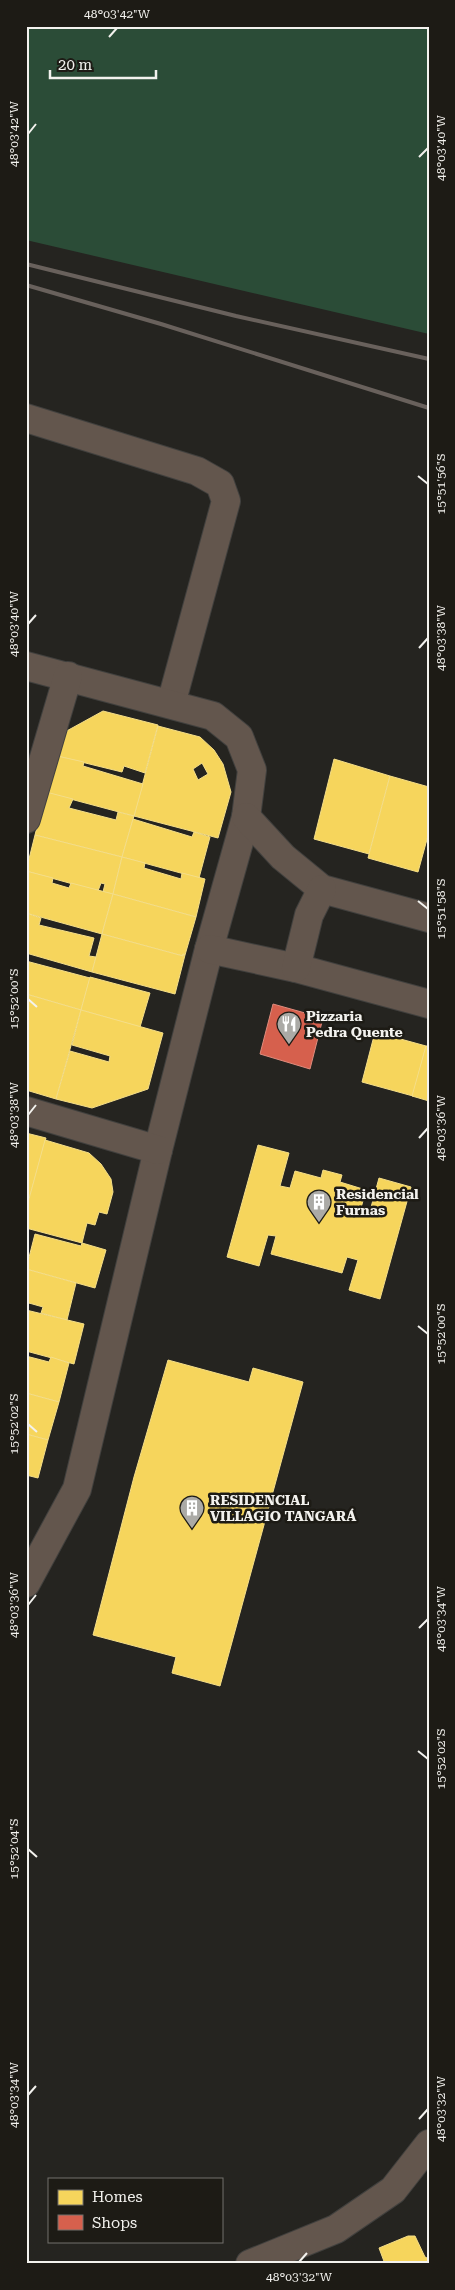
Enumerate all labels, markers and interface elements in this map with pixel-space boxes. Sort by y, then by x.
text: 48°03'42"W [84,7,151,21]
scale bar [50,48,156,80]
text: 20 m [58,56,93,74]
text: 48°03'42"W [7,100,21,167]
text: 48°03'40"W [434,114,448,181]
text: 15°51'56"S [434,454,448,514]
text: 48°03'40"W [7,590,21,657]
text: 48°03'38"W [434,604,448,671]
text: 15°51'58"S [434,879,448,939]
text: 15°52'00"S [7,969,21,1029]
place label: Pizzaria Pedra Quente [306,1008,403,1040]
restaurant icon: Pizzaria Pedra Quente [276,1011,302,1045]
text: 48°03'38"W [7,1081,21,1148]
text: 48°03'36"W [434,1094,448,1161]
place label: Residencial Furnas [336,1186,419,1218]
building icon: Residencial Furnas [306,1189,332,1223]
text: 15°52'00"S [434,1304,448,1364]
text: 15°52'02"S [7,1394,21,1454]
place label: RESIDENCIAL VILLAGIO TANGARÁ [210,1492,356,1524]
building icon: RESIDENCIAL VILLAGIO TANGARÁ [179,1495,205,1529]
text: 48°03'36"W [7,1571,21,1638]
text: 48°03'34"W [434,1585,448,1652]
text: 15°52'02"S [434,1729,448,1789]
text: 15°52'04"S [7,1819,21,1879]
text: 48°03'34"W [7,2061,21,2128]
text: 48°03'32"W [434,2075,448,2142]
legend [48,2178,222,2242]
text: Homes [92,2188,143,2206]
text: Shops [92,2214,137,2232]
text: 48°03'32"W [266,2270,333,2284]

